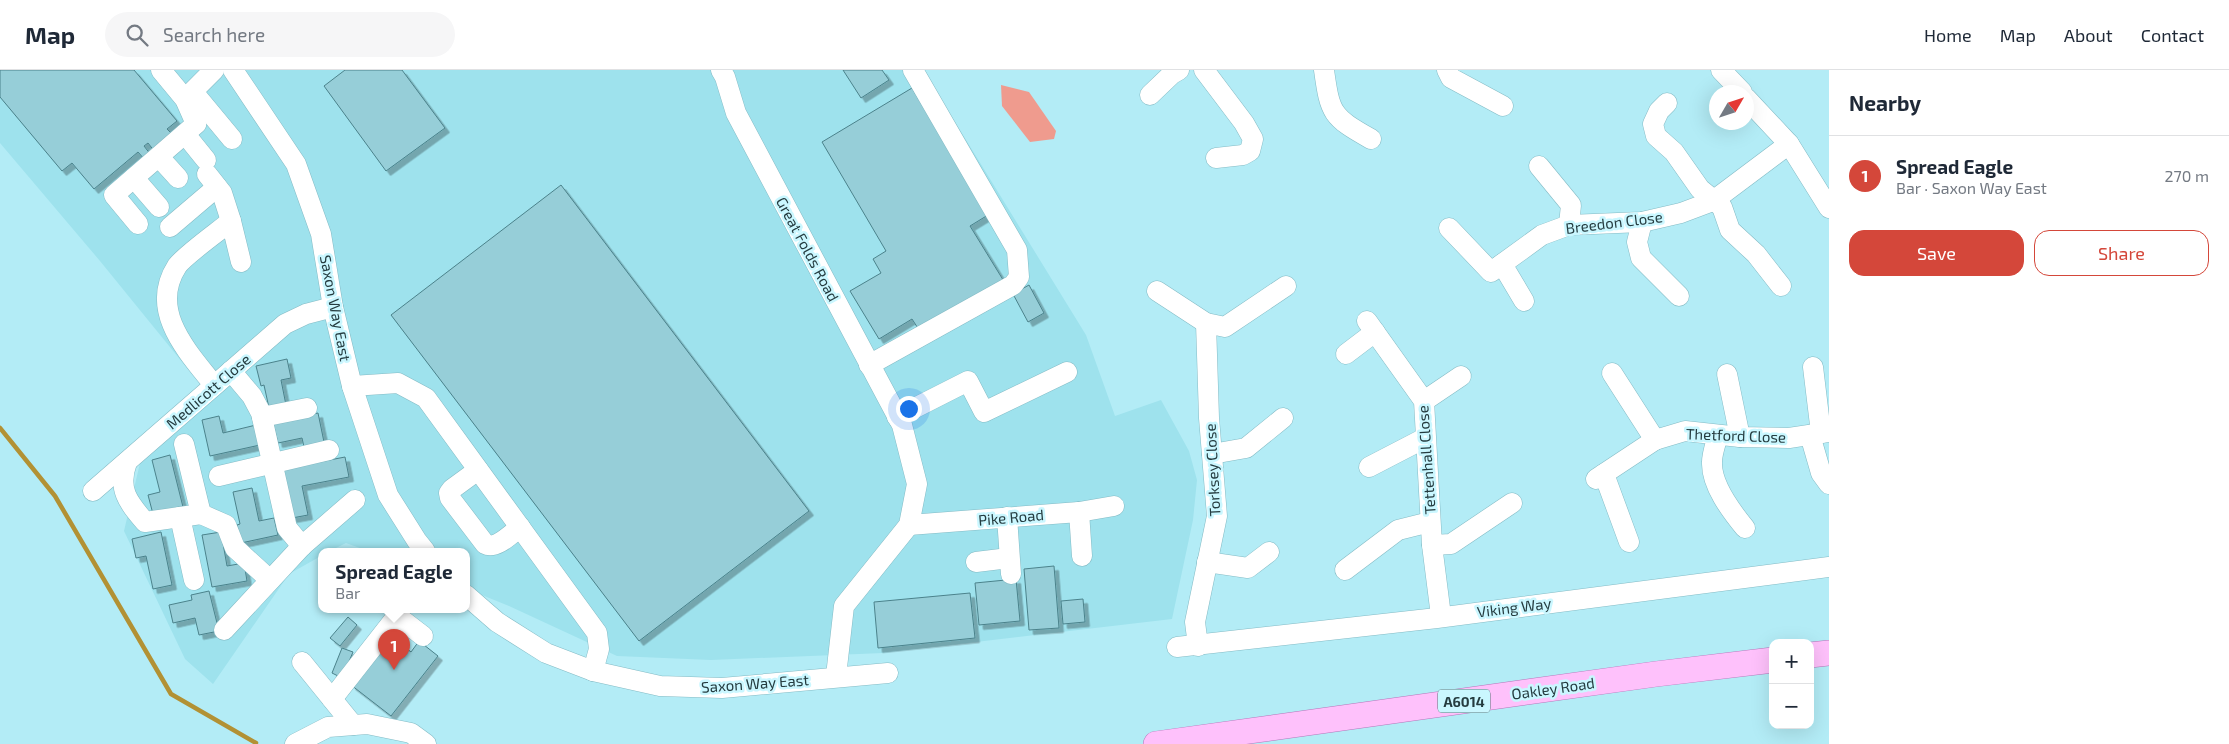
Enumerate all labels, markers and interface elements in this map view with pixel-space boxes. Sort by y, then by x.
search box [105,12,455,57]
text: Map [25,20,75,49]
icon: search [123,21,151,49]
text: Search here [163,23,265,46]
text: Home [1924,24,1972,46]
text: Map [2000,24,2036,46]
text: About [2064,24,2113,46]
text: Contact [2141,24,2204,46]
north arrow [1709,85,1754,130]
text: Nearby [1849,90,1921,115]
text: Spread Eagle [1896,155,2013,178]
text: 1 [1862,166,1868,185]
text: 270 m [2165,166,2209,185]
text: Bar · Saxon Way East [1896,178,2047,197]
street label: Great Folds Road [773,194,843,304]
street label: Breedon Close [1564,207,1664,237]
button: Save [1849,230,2024,276]
button: Share [2034,230,2209,276]
street label: Saxon Way East [317,253,355,363]
street label: Medlicott Close [162,350,254,432]
your location [896,396,922,422]
street label: Tettenhall Close [1413,405,1439,515]
street label: Torksey Close [1201,423,1223,517]
street label: Thetford Close [1686,424,1786,446]
street label: Pike Road [977,505,1045,529]
popup [318,548,470,613]
text: Spread Eagle [335,560,453,583]
text: Bar [335,583,360,602]
street label: Viking Way [1476,594,1552,620]
pin: 1 [378,629,410,670]
map controls [1769,639,1814,729]
button: + [1769,639,1814,684]
street label: Saxon Way East [701,670,810,696]
street label: Oakley Road [1510,673,1596,703]
button: − [1769,684,1814,729]
road number: A6014 [1438,690,1490,712]

